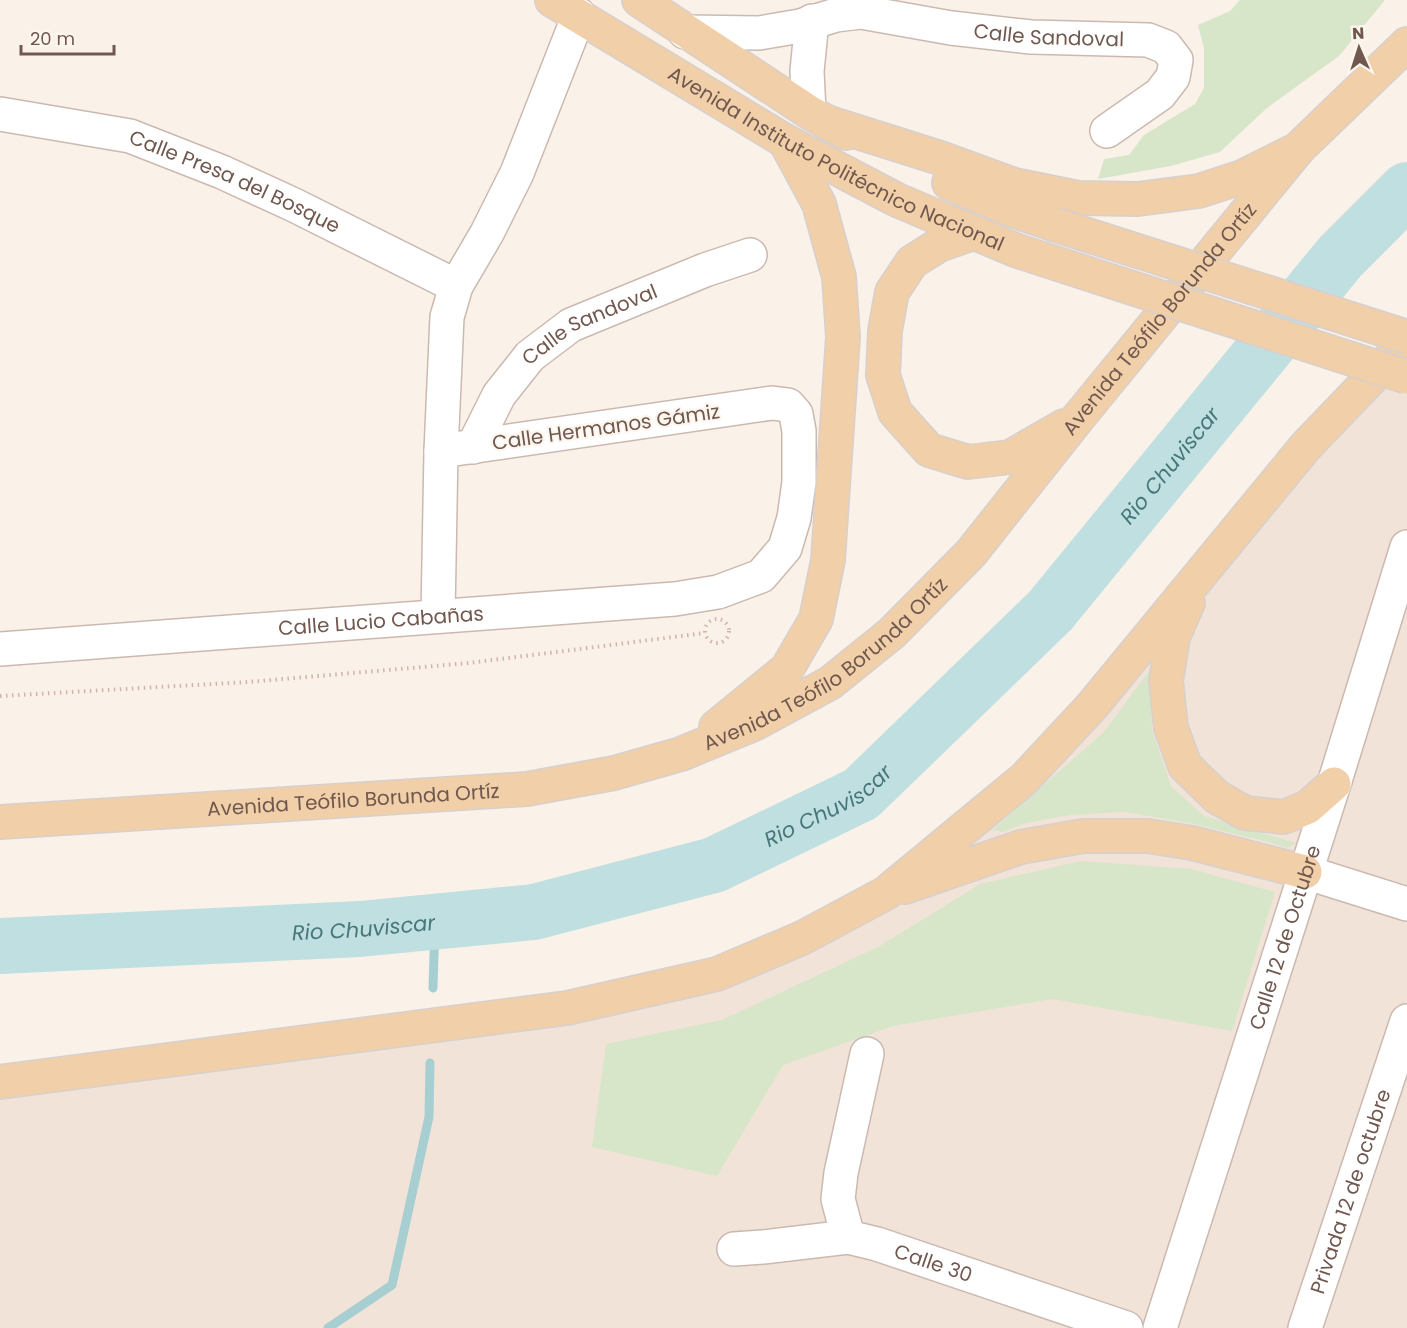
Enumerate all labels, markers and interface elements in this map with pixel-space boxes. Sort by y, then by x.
street label: Calle Sandoval [972,17,1124,53]
scale bar [21,18,114,56]
north arrow [1329,18,1389,78]
text: N [1352,22,1365,45]
text: 20 m [30,26,75,51]
street label: Avenida Instituto Politécnico Nacional [663,59,1008,258]
street label: Calle Presa del Bosque [125,123,345,240]
street label: Avenida Teófilo Borunda Ortíz [1056,197,1263,441]
street label: Calle Sandoval [516,277,661,372]
street label: Calle Hermanos Gámiz [490,397,722,457]
water label: Rio Chuviscar [1113,400,1227,530]
street label: Avenida Teófilo Borunda Ortíz [699,571,954,757]
street label: Calle Lucio Cabañas [277,599,485,642]
water label: Rio Chuviscar [759,757,899,853]
street label: Avenida Teófilo Borunda Ortíz [206,777,500,823]
street label: Calle 12 de Octubre [1242,842,1328,1033]
water label: Rio Chuviscar [291,907,438,947]
street label: Privada 12 de octubre [1303,1085,1397,1297]
street label: Calle 30 [891,1237,976,1289]

